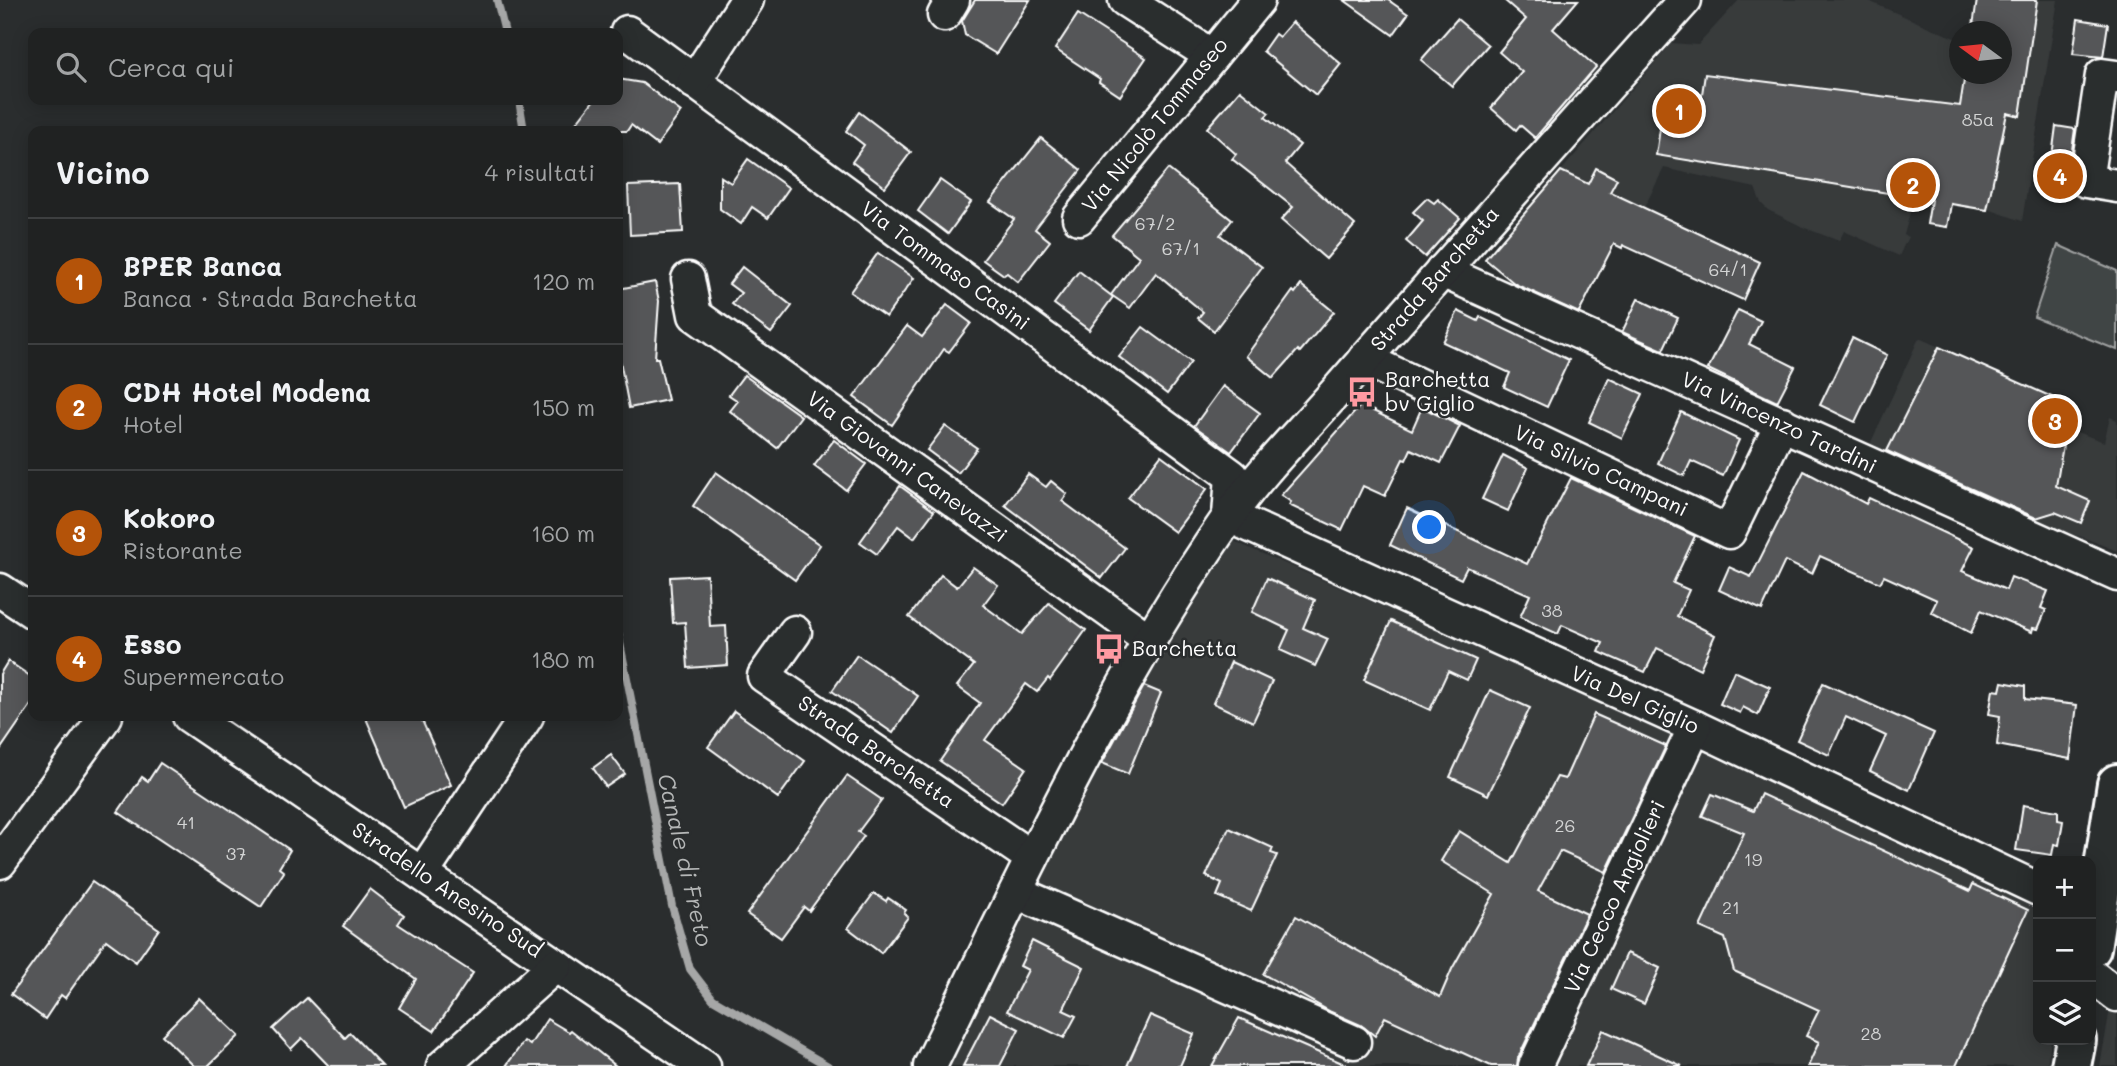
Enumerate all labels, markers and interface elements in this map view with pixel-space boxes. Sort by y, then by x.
north arrow [1949,21,2012,84]
search box [28,28,623,105]
street label: Via Nicolò Tommaseo [1075,31,1233,217]
icon: search [52,48,90,86]
text: Cerca qui [108,50,234,84]
pin: 1 [1656,85,1702,137]
house number: 85a [1962,107,1994,131]
pin: 4 [2037,150,2083,202]
text: Vicino [56,152,150,192]
text: 4 risultati [484,157,595,187]
pin: 2 [1890,159,1936,211]
street label: Via Tommaso Casini [856,194,1036,335]
street label: Strada Barchetta [1364,200,1504,356]
house number: 67/2 [1135,211,1175,235]
house number: 67/1 [1162,236,1200,260]
text: BPER Banca [123,249,282,283]
house number: 64/1 [1709,257,1747,281]
text: 1 [74,266,84,296]
text: 120 m [532,266,595,296]
text: Banca · Strada Barchetta [123,283,418,313]
place label: Barchetta bv Giglio [1385,365,1490,416]
street label: Via Vincenzo Tardini [1678,365,1882,479]
text: CDH Hotel Modena [123,375,371,409]
bus stop icon: Barchetta bv Giglio [1345,375,1379,409]
street label: Via Giovanni Canevazzi [802,384,1013,548]
text: 2 [73,392,85,422]
text: 150 m [531,392,595,422]
pin: 3 [2032,395,2078,447]
text: Hotel [123,409,183,439]
street label: Via Silvio Campani [1510,417,1693,522]
text: Kokoro [123,501,215,535]
your location [1412,510,1446,544]
text: 3 [72,518,86,548]
text: 160 m [531,518,595,548]
text: Ristorante [123,535,243,565]
house number: 38 [1541,598,1563,622]
text: Esso [123,627,182,661]
bus stop icon: Barchetta [1092,632,1126,666]
place label: Barchetta [1132,634,1237,661]
text: 4 [72,644,86,674]
text: 180 m [531,644,595,674]
street label: Via Del Giglio [1567,658,1704,739]
text: Supermercato [123,661,284,691]
street label: Strada Barchetta [793,688,960,813]
water label: Canale di Freto [651,770,720,949]
street label: Via Cecco Angiolieri [1557,795,1670,997]
house number: 41 [177,810,195,834]
house number: 26 [1555,813,1575,837]
street label: Stradello Anesino Sud [347,815,548,963]
house number: 37 [226,841,246,865]
house number: 19 [1744,847,1763,871]
map controls [2033,856,2096,1045]
button: + [2033,856,2096,919]
house number: 21 [1722,895,1740,919]
button: − [2033,919,2096,982]
button: layers [2033,982,2096,1045]
house number: 28 [1861,1021,1882,1045]

